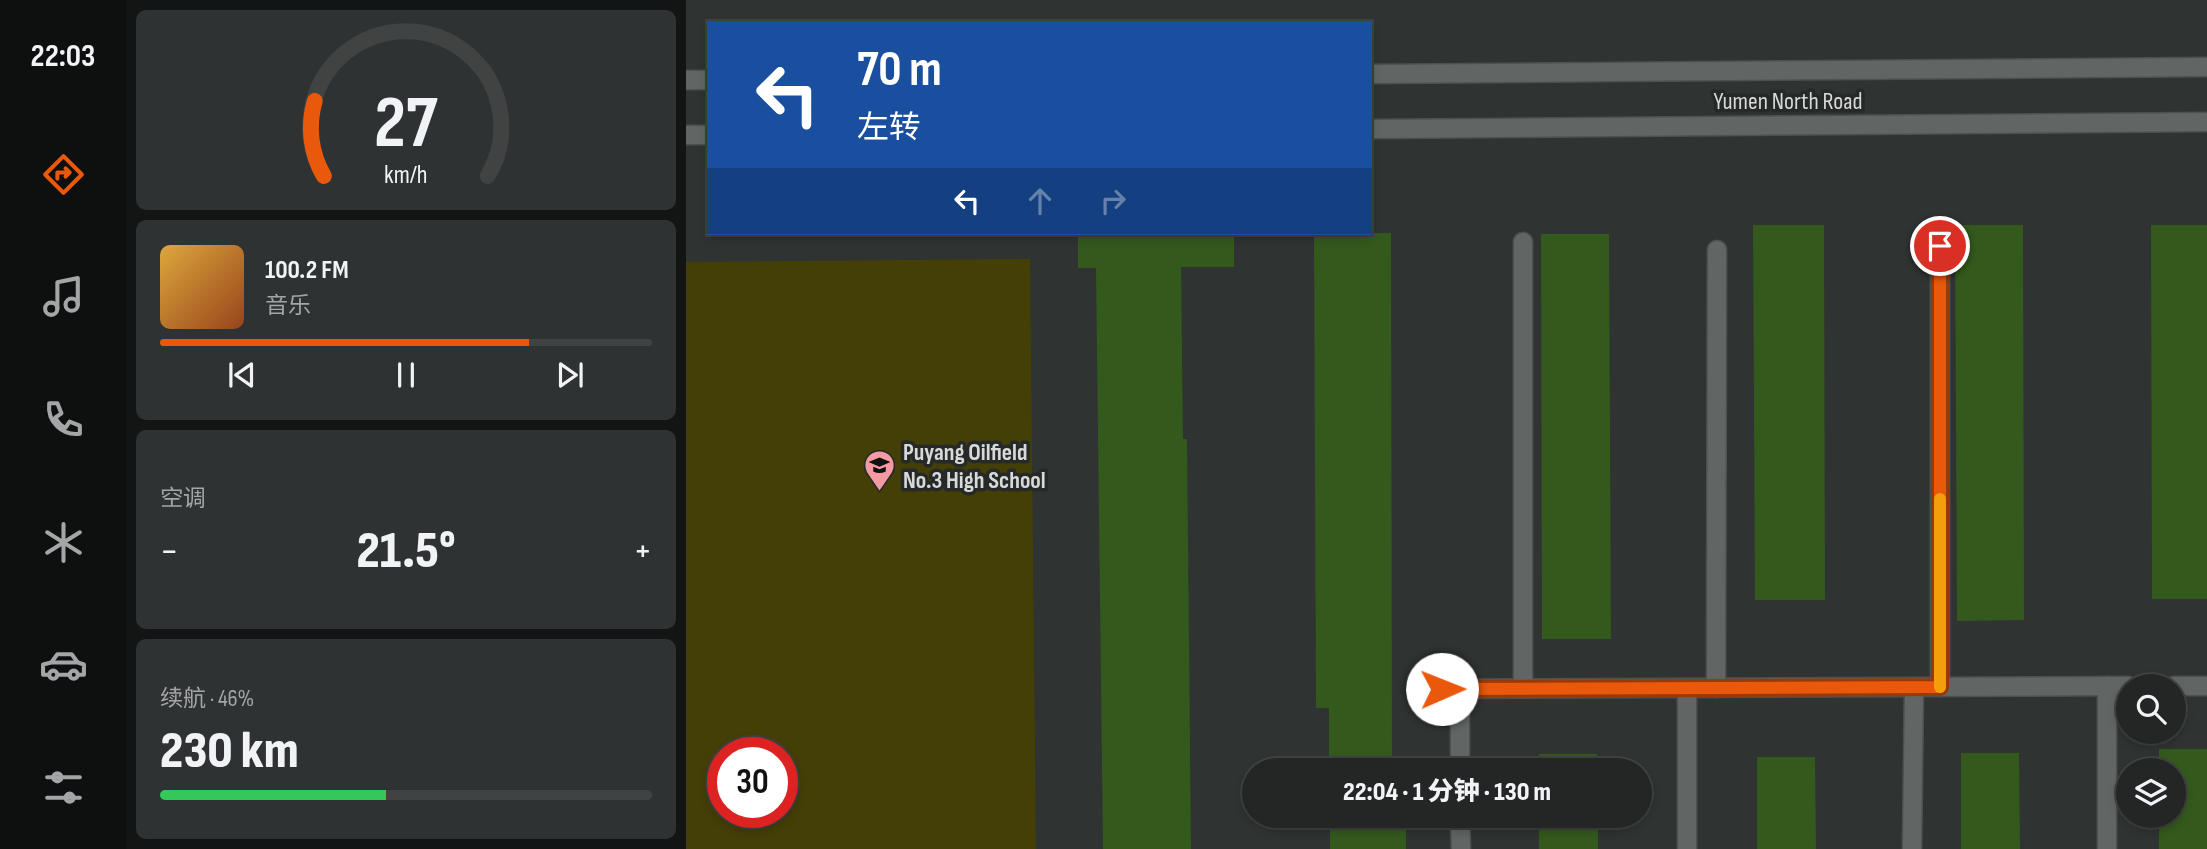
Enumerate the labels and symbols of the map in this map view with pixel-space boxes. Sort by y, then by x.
street label: Yumen North Road [1714,87,1863,116]
pin [1910,216,1970,276]
place label: Puyang Oilfield No.3 High School [903,438,1046,495]
school or university icon: Puyang Oilfield No.3 High School [863,449,897,493]
position arrow [1405,652,1479,726]
speed limit sign: 30 [707,737,798,828]

